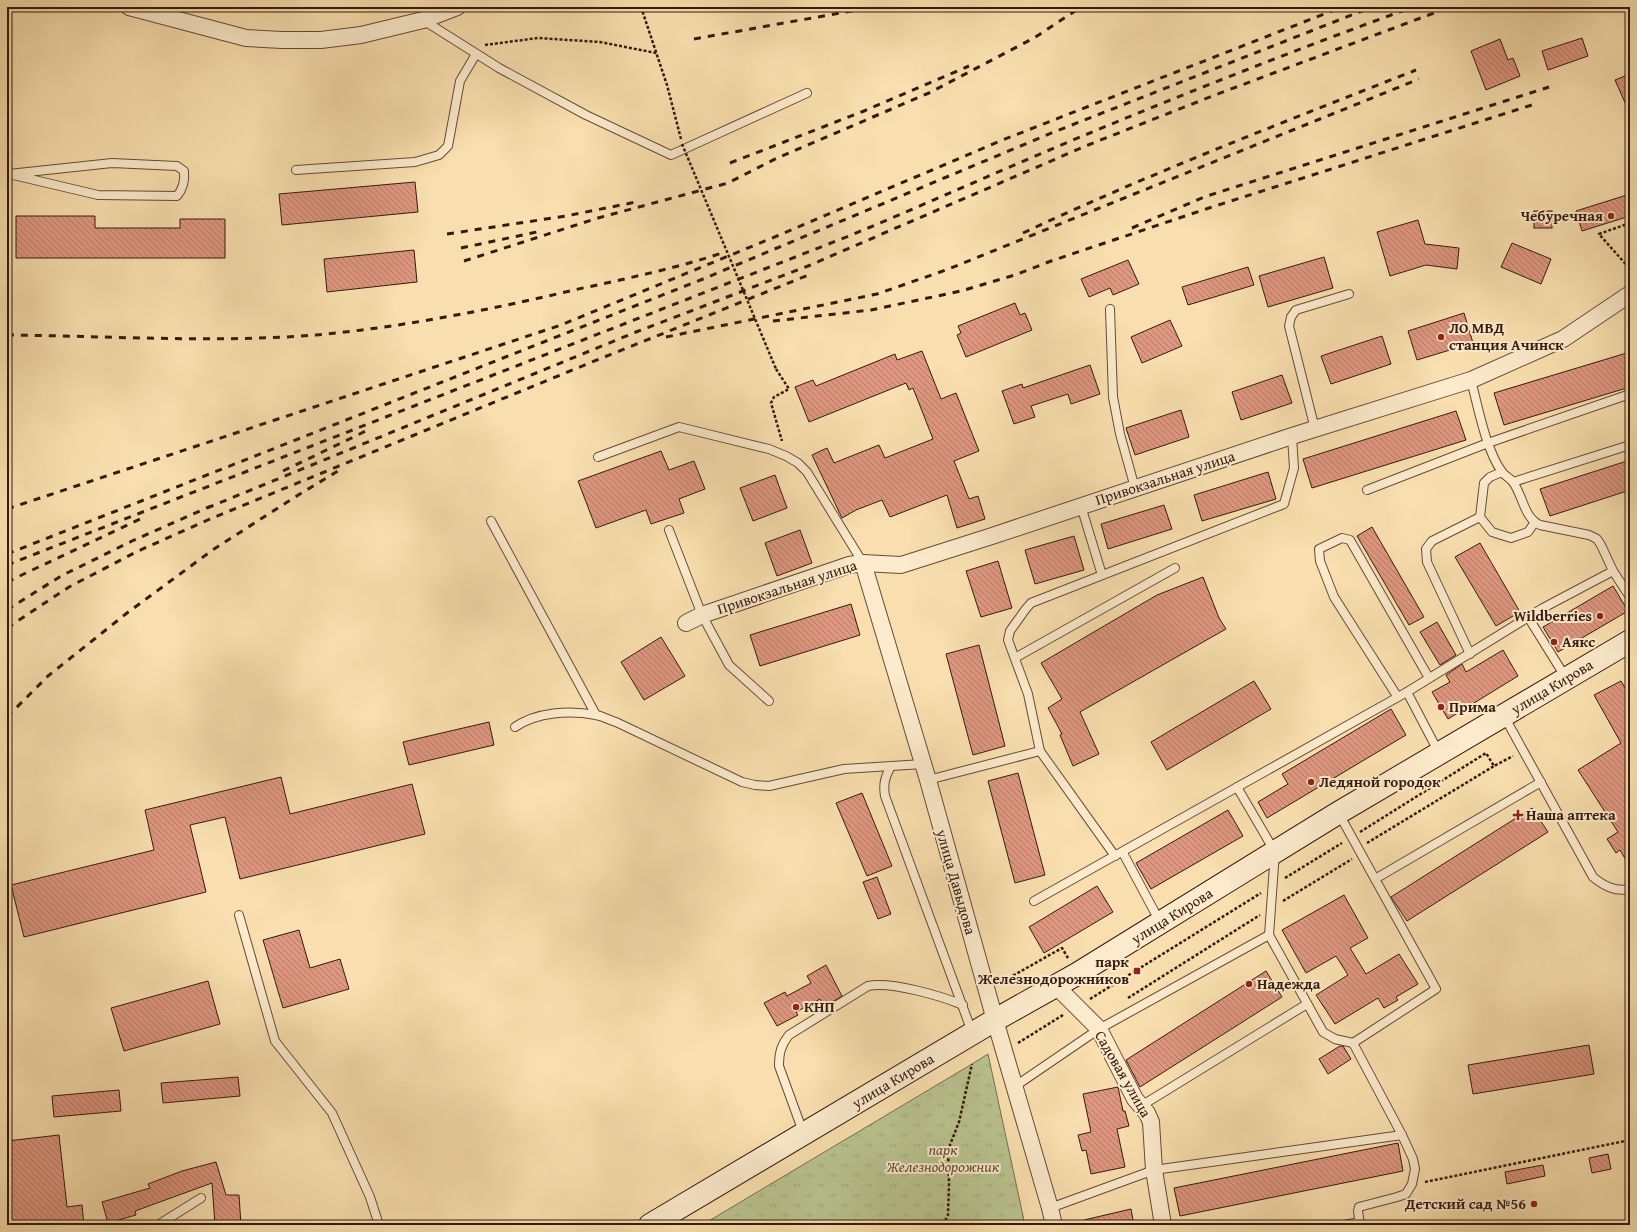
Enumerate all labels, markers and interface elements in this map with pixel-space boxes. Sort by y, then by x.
place label: Чебуречная [1520,205,1603,226]
marker: Чебуречная [1606,211,1616,221]
place label: ЛО МВД станция Ачинск [1449,317,1564,355]
marker: ЛО МВД станция Ачинск [1436,332,1446,342]
street label: Привокзальная улица [1092,445,1238,510]
street label: Привокзальная улица [714,554,860,619]
place label: Wildberries [1514,605,1592,626]
marker: Wildberries [1595,611,1605,621]
place label: Аякс [1562,631,1595,652]
marker: Аякс [1549,637,1559,647]
street label: улица Кирова [1506,653,1597,720]
place label: Прима [1449,696,1496,717]
marker: Прима [1436,702,1446,712]
place label: Ледяной городок [1319,771,1441,792]
marker: Ледяной городок [1306,777,1316,787]
place label: Наша аптека [1526,804,1616,825]
marker: Наша аптека [1513,810,1523,820]
street label: улица Давыдова [931,826,982,938]
street label: улица Кирова [1126,882,1217,949]
place label: парк Железнодорожников [977,951,1129,989]
marker: парк Железнодорожников [1132,966,1142,976]
place label: Надежда [1257,973,1321,994]
marker: Надежда [1244,979,1254,989]
place label: КНП [804,996,835,1017]
marker: КНП [791,1002,801,1012]
street label: Садовая улица [1090,1027,1157,1122]
street label: улица Кирова [847,1047,938,1114]
park label: парк Железнодорожник [886,1139,1000,1177]
place label: Детский сад №56 [1404,1193,1526,1214]
marker: Детский сад №56 [1529,1199,1539,1209]

